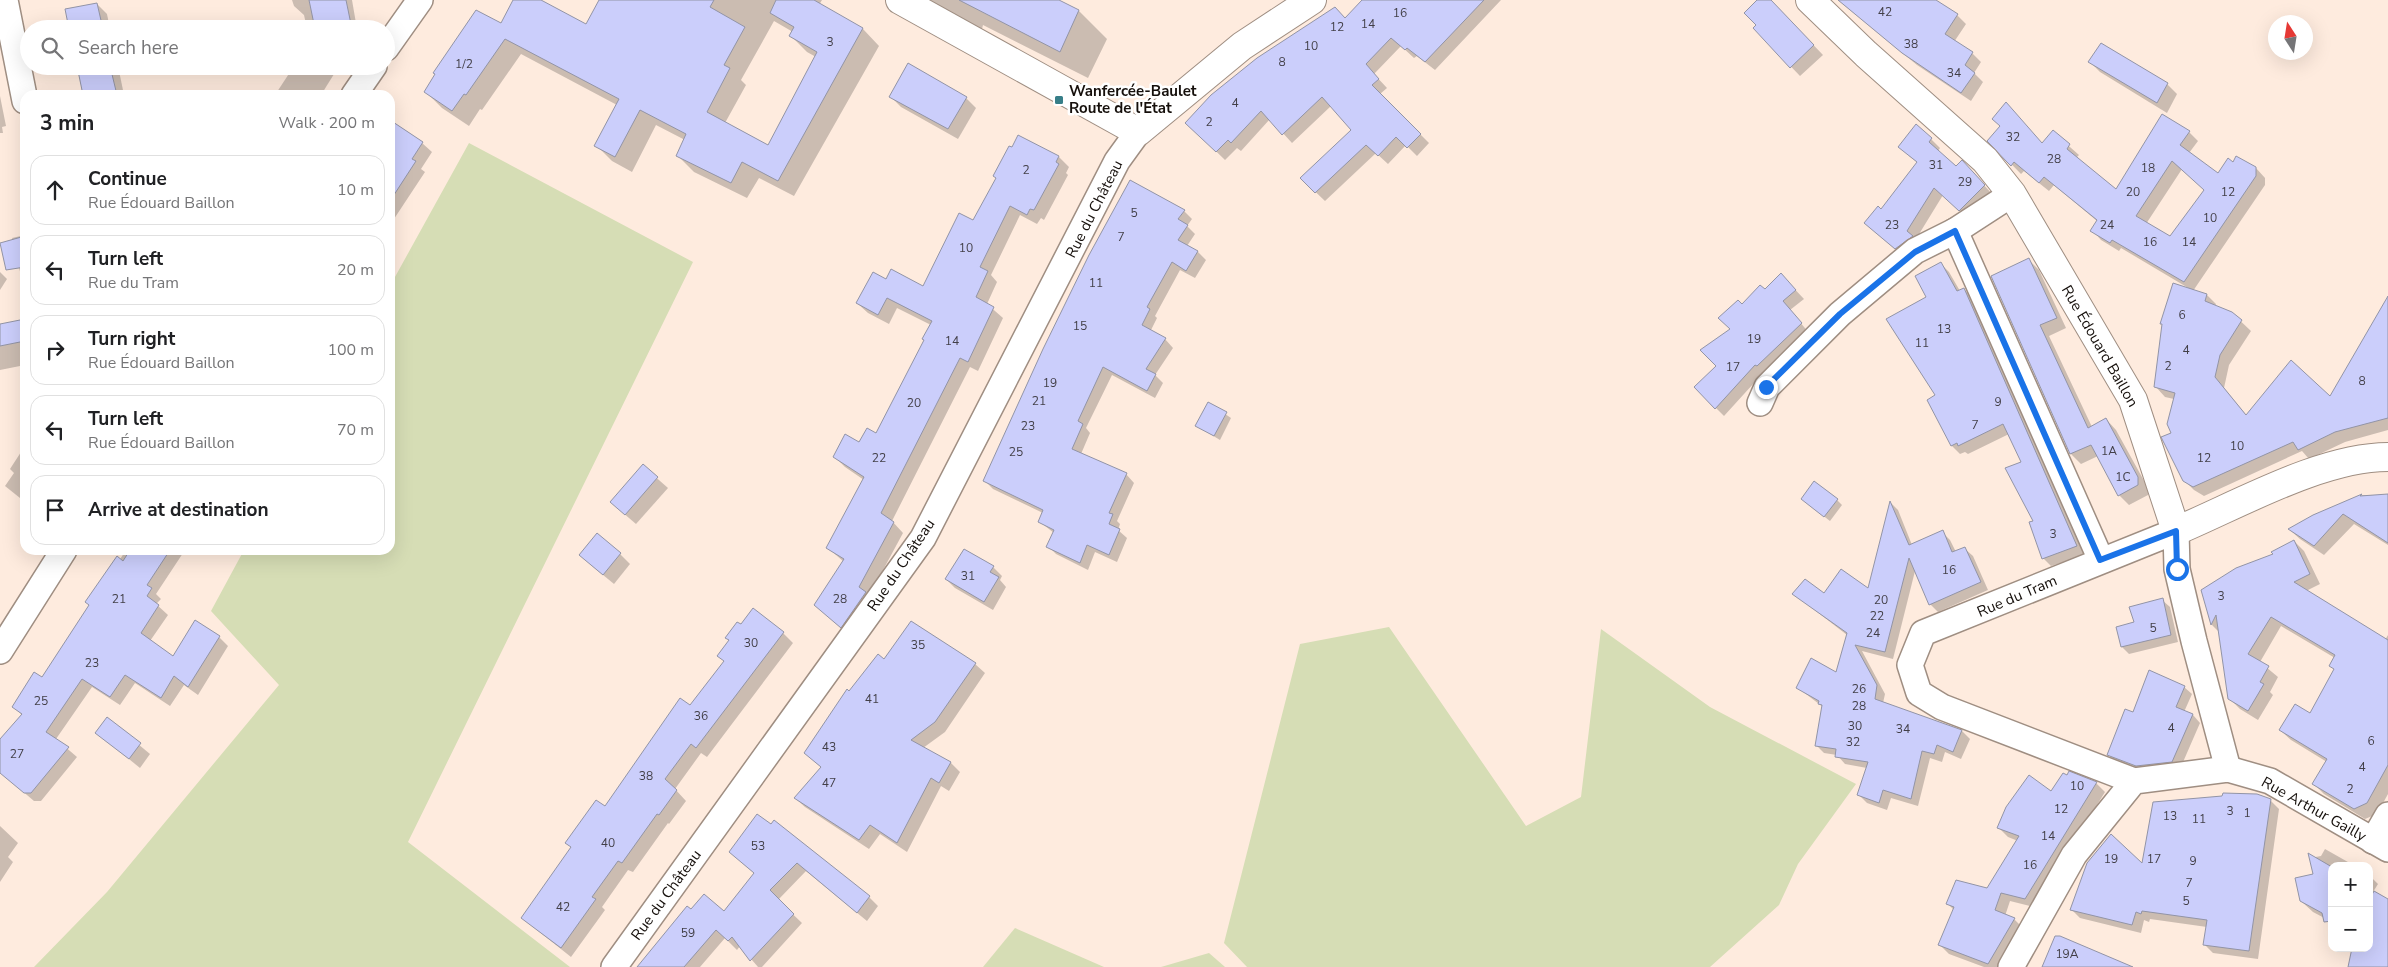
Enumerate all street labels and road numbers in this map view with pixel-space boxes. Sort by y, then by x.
street label: Rue du Château [1061,157,1127,261]
street label: Rue Édouard Baillon [2057,281,2143,411]
street label: Rue du Château [863,515,939,615]
street label: Rue du Tram [1974,570,2060,622]
street label: Rue Arthur Gailly [2258,772,2370,846]
street label: Rue du Château [626,846,706,944]

